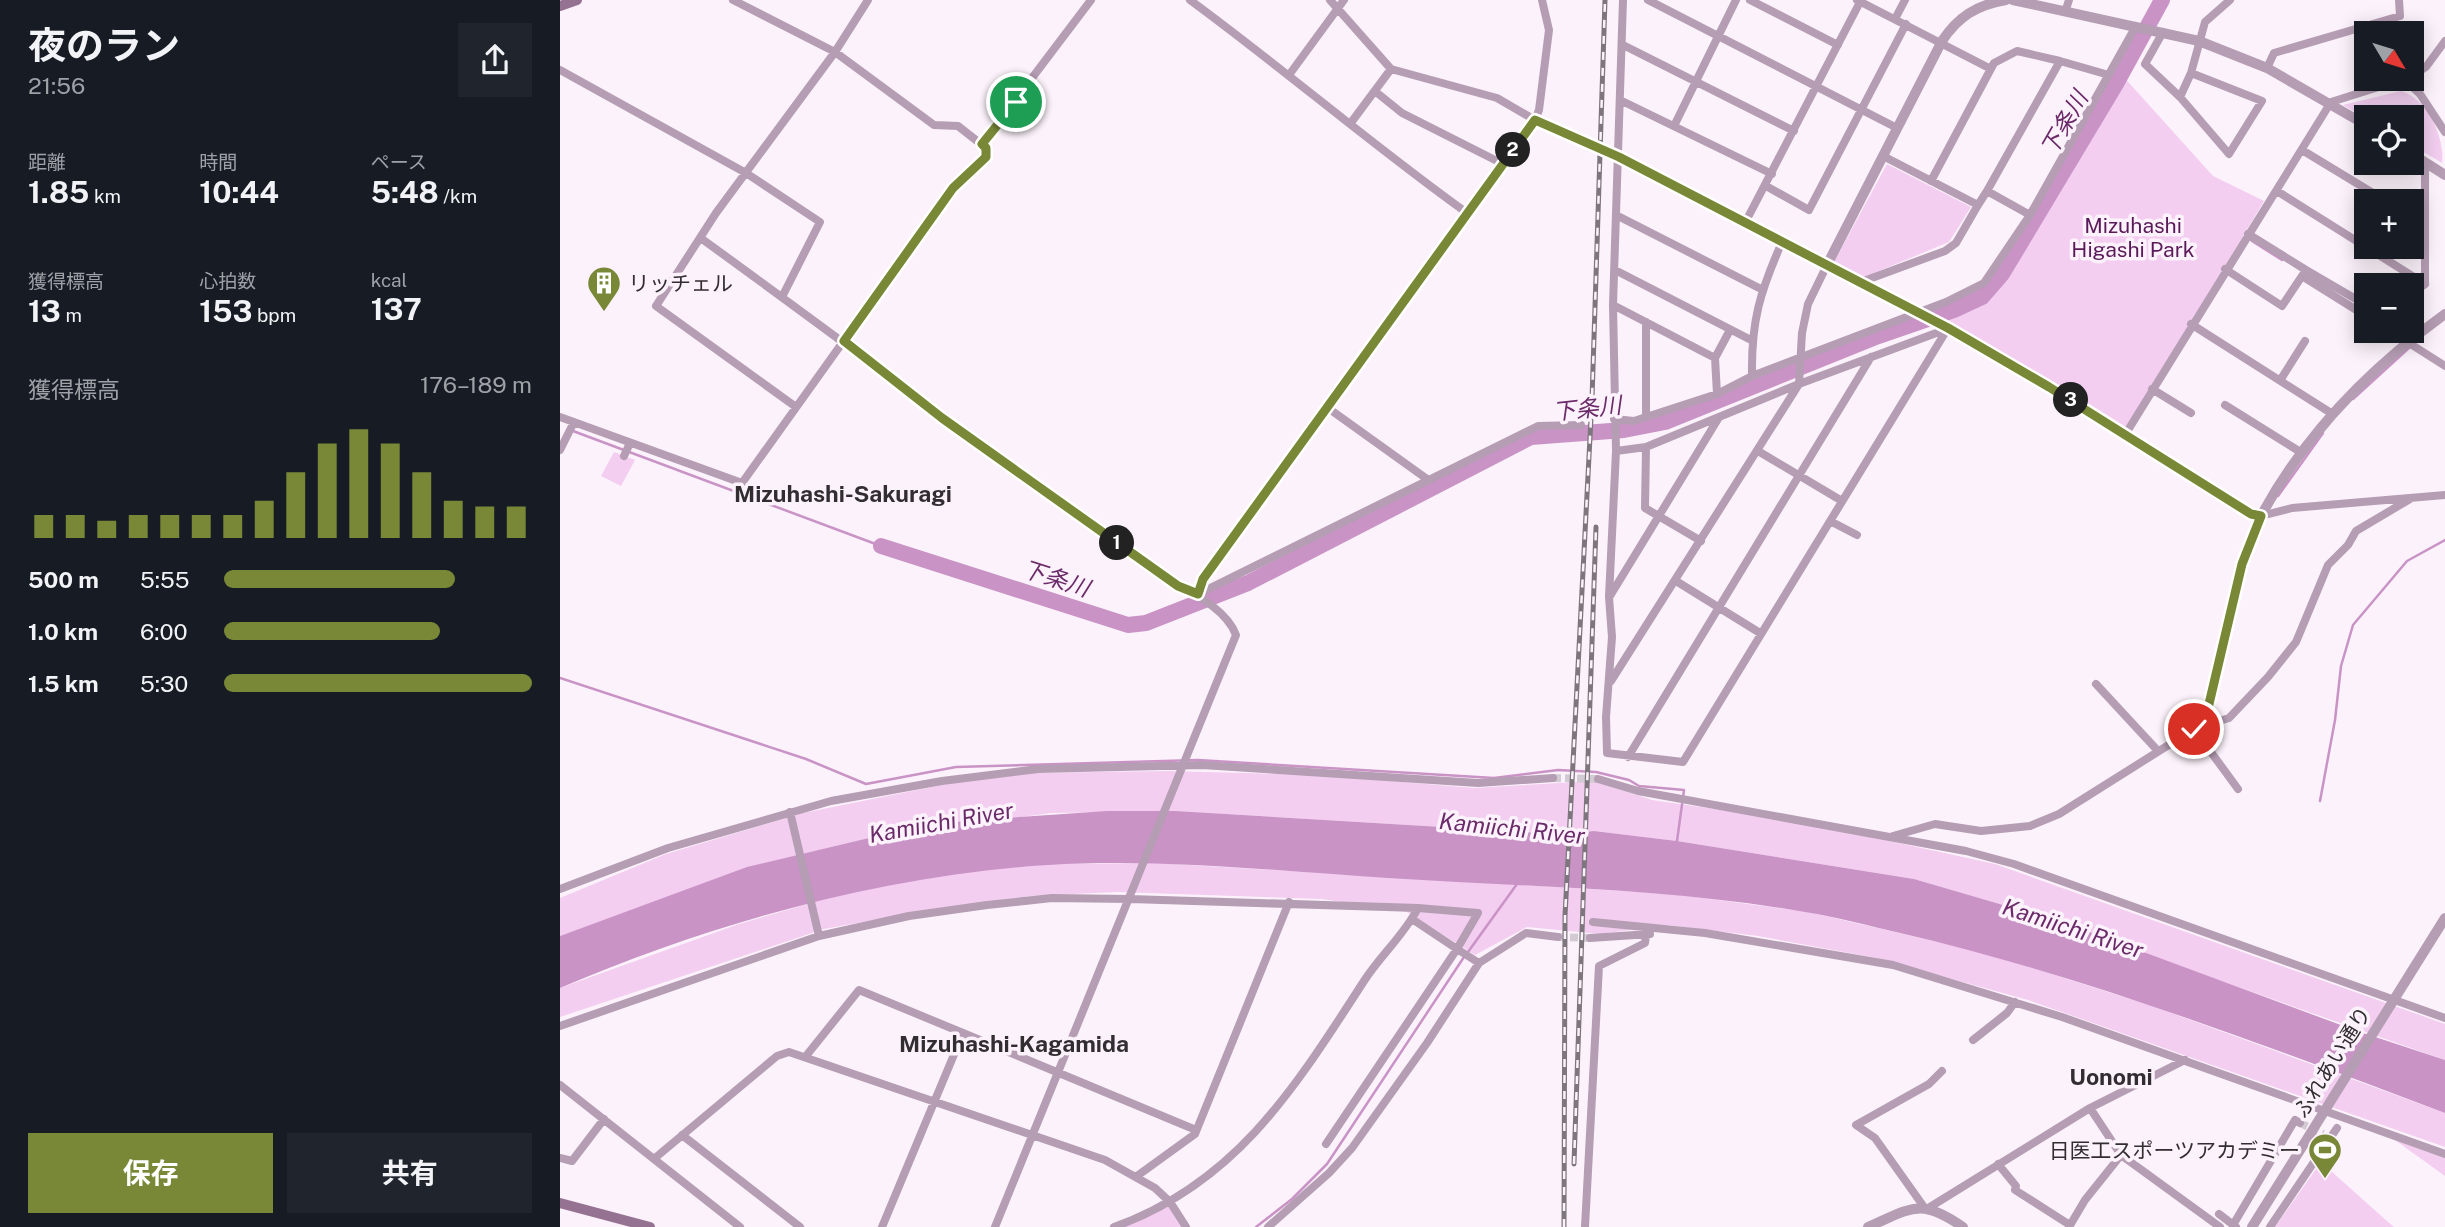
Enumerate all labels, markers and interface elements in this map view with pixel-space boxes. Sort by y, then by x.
north arrow [2354,21,2424,91]
map controls [2354,21,2424,343]
text: 夜のラン [28,23,180,68]
button: share [458,23,532,97]
text: 21:56 [28,72,85,99]
pin [986,72,1046,132]
icon: arrive [997,83,1035,121]
water label: 下条川 [2035,84,2094,160]
button: locate [2354,105,2424,175]
pin: 2 [1496,132,1530,168]
text: 2 [1506,138,1519,160]
text: 距離 [28,151,66,173]
text: 時間 [199,151,237,173]
text: ペース [371,151,427,173]
text: 1.85 [28,174,89,210]
text: 10:44 [199,174,279,210]
text: 5:48 [371,174,439,210]
text: km [89,185,121,207]
text: /km [439,185,477,207]
button: + [2354,189,2424,259]
park label: Mizuhashi Higashi Park [2071,213,2195,262]
building icon: リッチェル [585,264,623,313]
text: kcal [371,269,407,291]
text: 獲得標高 [28,270,104,292]
text: 心拍数 [199,270,256,292]
place label: リッチェル [628,271,733,296]
button: − [2354,273,2424,343]
text: 137 [371,291,422,327]
text: 13 [28,293,61,329]
text: 153 [199,293,252,329]
text: m [61,304,82,326]
text: bpm [252,304,296,326]
text: 176–189 m [420,371,532,398]
text: 獲得標高 [28,376,120,403]
pin: 3 [2054,382,2088,418]
text: 3 [2064,388,2077,410]
water label: 下条川 [1551,391,1626,425]
district label: Mizuhashi-Sakuragi [734,480,952,507]
pin: 1 [1100,526,1134,560]
text: 1 [1112,531,1121,553]
water label: 下条川 [1019,554,1096,602]
text: 500 m [28,566,99,593]
text: 5:55 [140,566,189,593]
text: 1.0 km [28,618,98,645]
text: 6:00 [140,618,188,645]
text: 1.5 km [28,670,99,697]
text: 5:30 [140,670,188,697]
pin [2164,699,2224,759]
icon: check [2175,710,2213,748]
water label: Kamiichi River [867,796,1016,848]
water label: Kamiichi River [1438,807,1587,849]
water label: Kamiichi River [1999,893,2147,964]
street label: ふれあい通り [2288,1002,2376,1122]
district label: Mizuhashi-Kagamida [899,1030,1129,1057]
district label: Uonomi [2069,1063,2153,1090]
sports icon: 日医工スポーツアカデミー [2306,1131,2344,1180]
button: 保存 [28,1133,273,1213]
button: 共有 [287,1133,532,1213]
place label: 日医工スポーツアカデミー [2048,1138,2300,1163]

